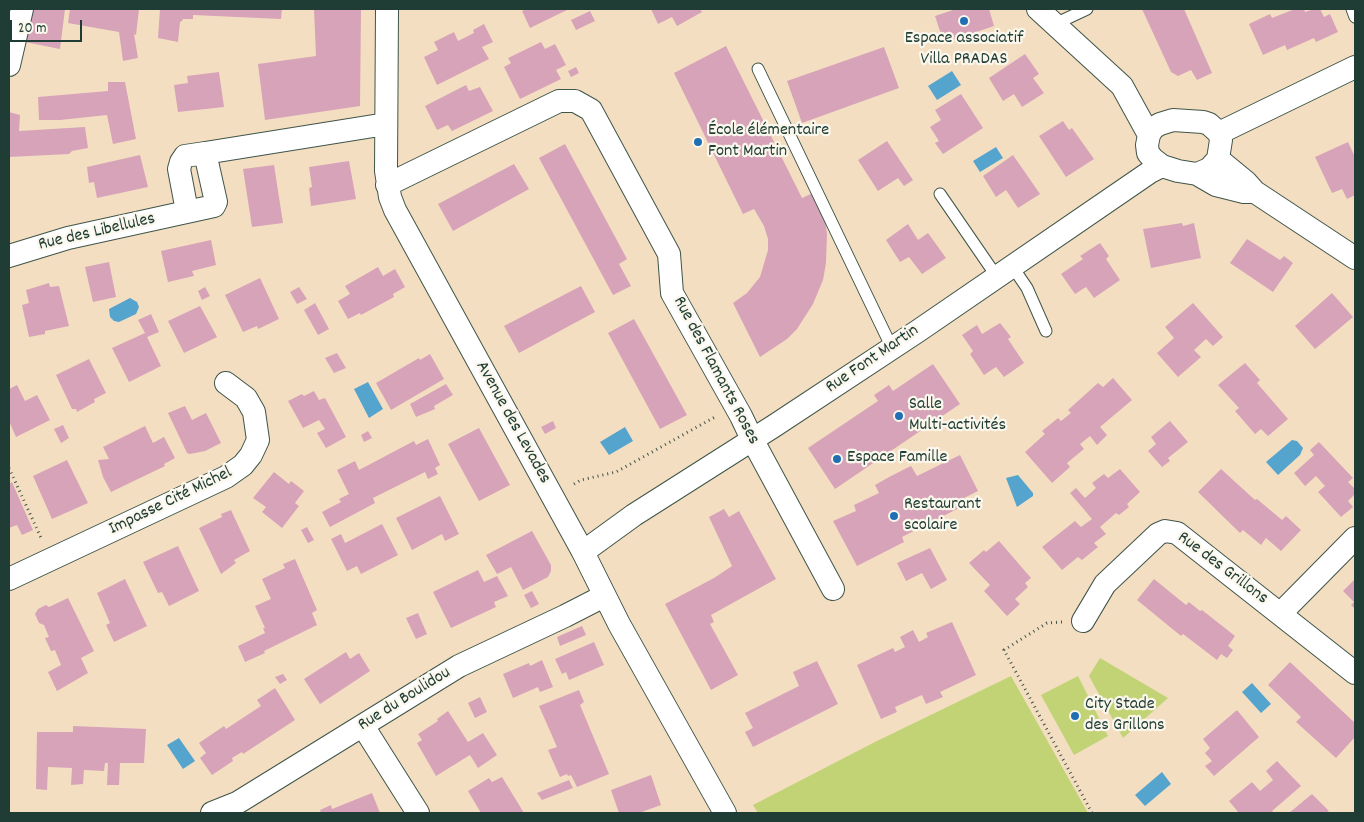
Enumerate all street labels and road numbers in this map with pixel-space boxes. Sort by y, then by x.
street label: Rue des Libellules [37,209,157,257]
street label: Rue des Flamants Roses [667,293,763,449]
street label: Rue Font Martin [822,321,924,399]
street label: Avenue des Levades [469,358,555,488]
street label: Impasse Cité Michel [106,463,236,541]
street label: Rue des Grillons [1172,528,1272,610]
street label: Rue du Boulidou [355,663,455,737]

